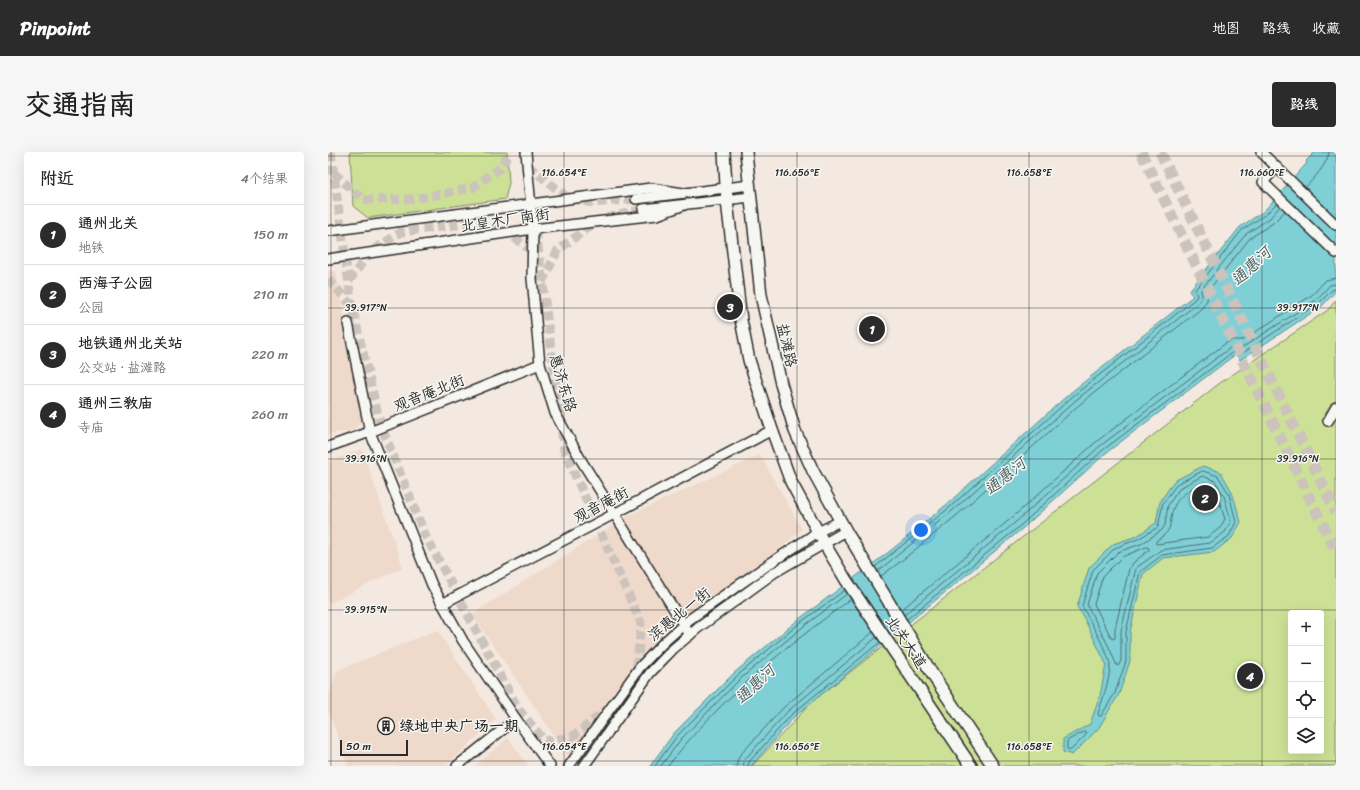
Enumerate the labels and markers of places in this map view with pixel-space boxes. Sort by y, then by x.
pin: 3 [717,292,743,322]
pin: 1 [859,314,885,344]
pin: 2 [1192,483,1218,513]
pin: 4 [1237,661,1263,691]
place label: 绿地中央广场一期 [399,713,519,739]
building icon: 绿地中央广场一期 [376,716,396,736]

